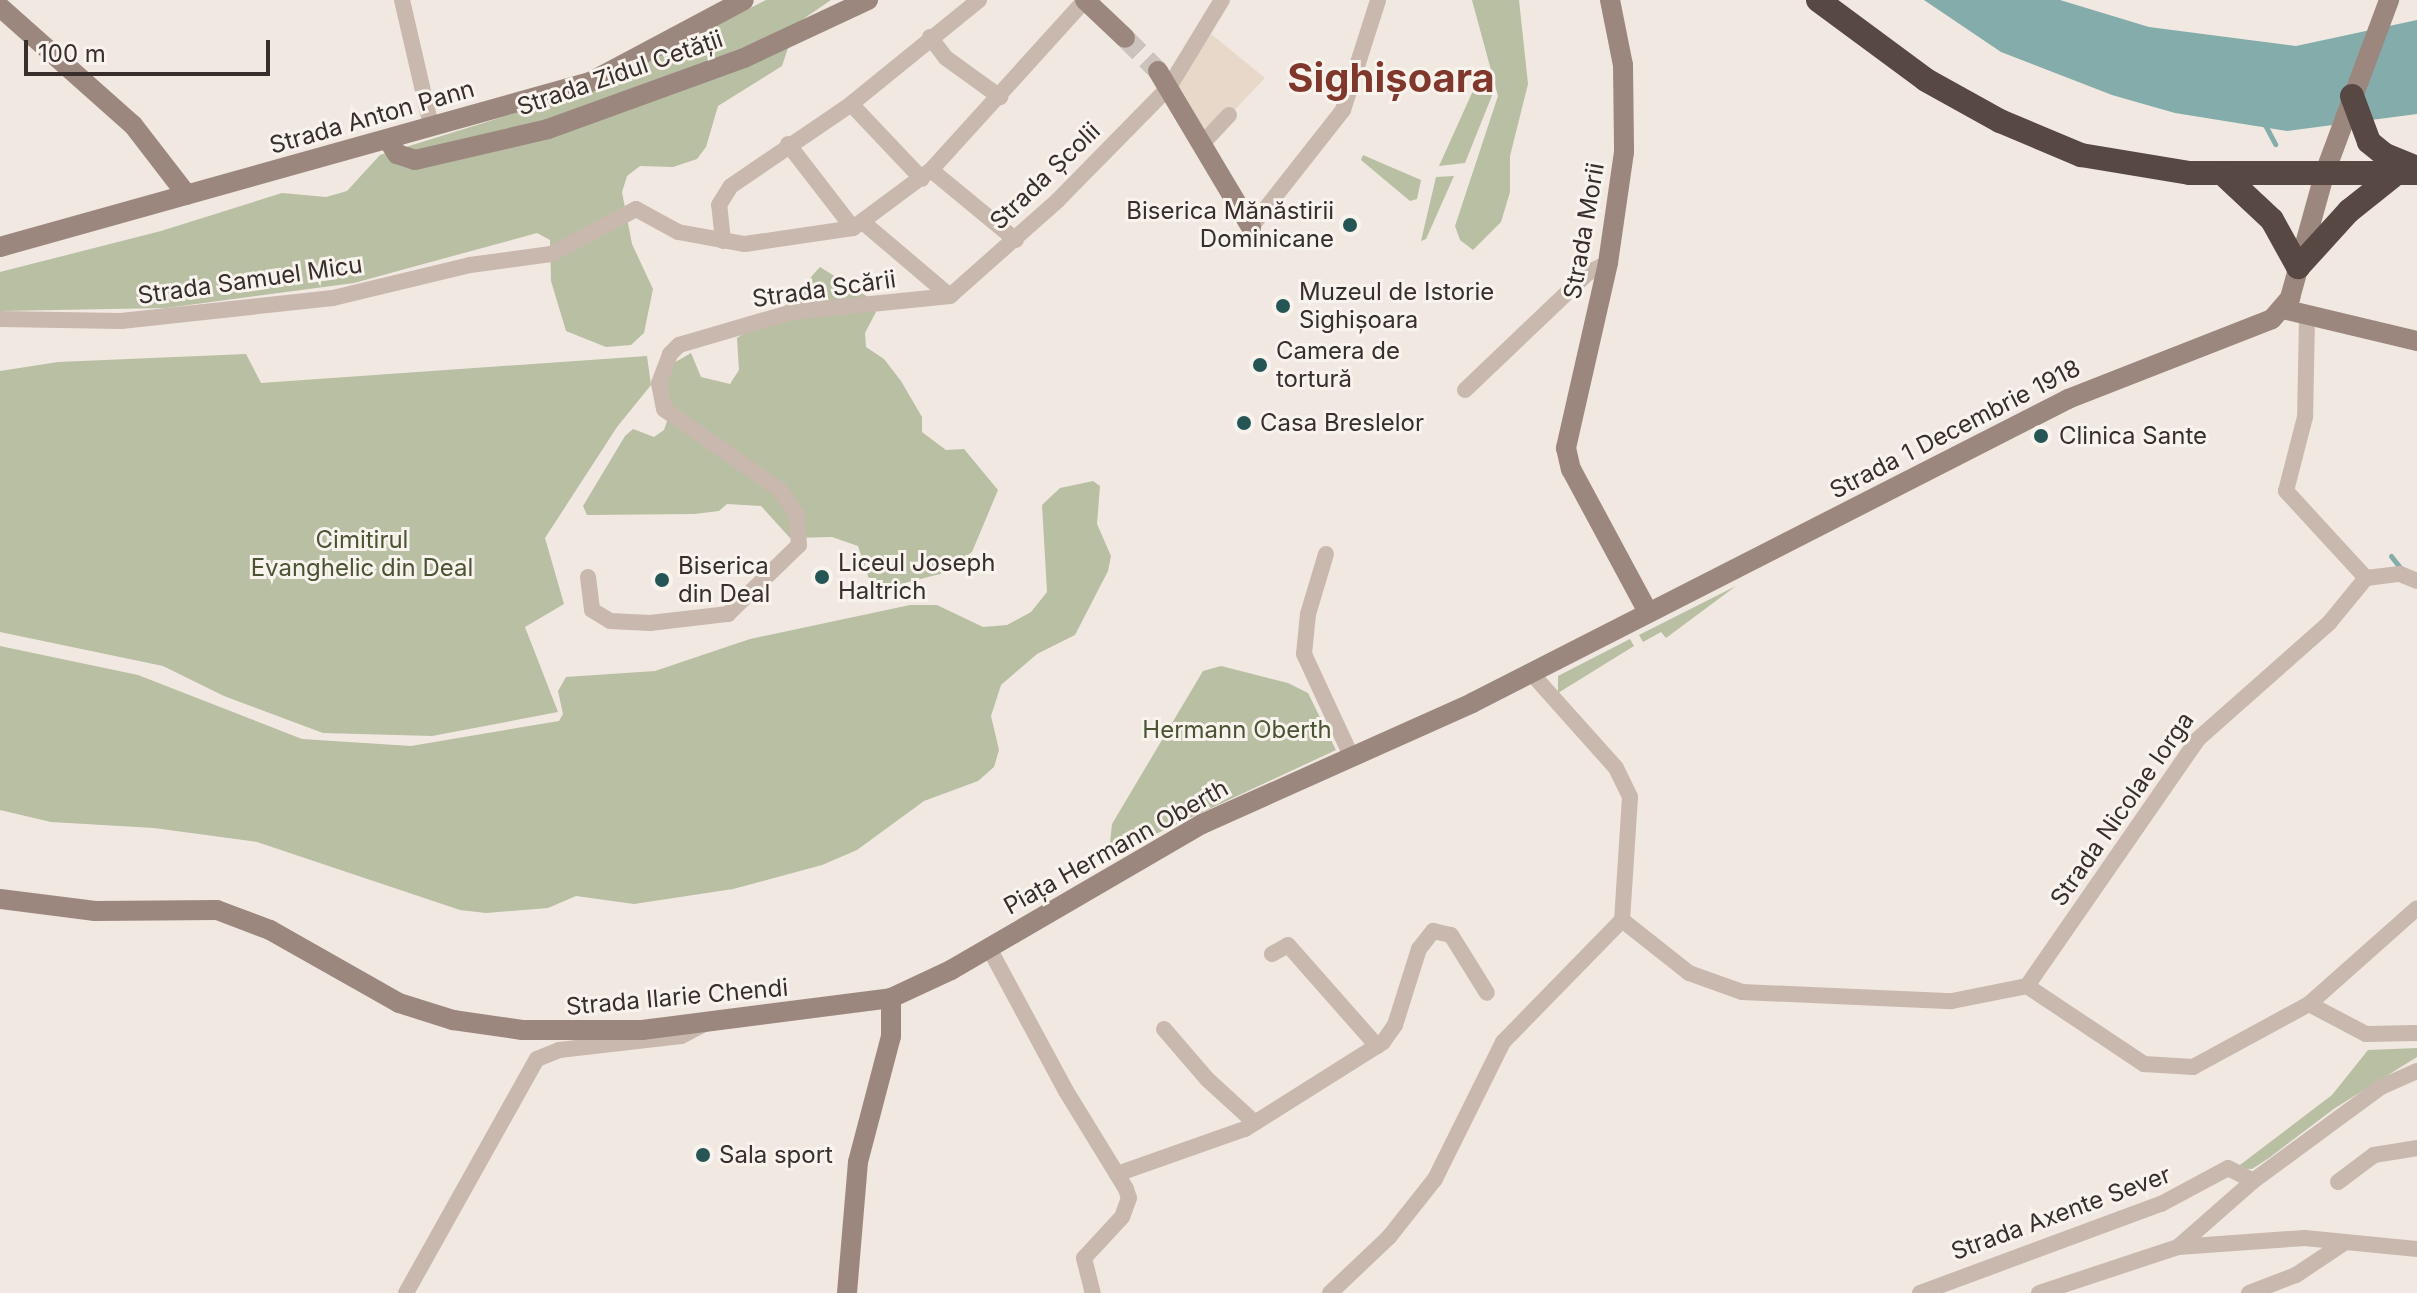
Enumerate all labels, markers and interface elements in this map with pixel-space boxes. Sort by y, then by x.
scale bar [28,24,274,74]
street label: Strada Zidul Cetății [513,24,727,122]
text: 100 m [38,39,106,68]
district label: Sighișoara [1287,54,1495,102]
street label: Strada Anton Pann [266,74,478,160]
street label: Strada Școlii [984,116,1106,236]
street label: Strada Morii [1558,161,1610,301]
place label: Biserica Mănăstirii Dominicane [1126,197,1334,253]
marker: Biserica Mănăstirii Dominicane [1341,216,1359,234]
street label: Strada Samuel Micu [136,250,364,310]
street label: Strada Scării [750,265,898,313]
place label: Muzeul de Istorie Sighișoara [1299,278,1494,334]
marker: Muzeul de Istorie Sighișoara [1274,297,1292,315]
place label: Camera de tortură [1276,337,1400,393]
street label: Strada 1 Decembrie 1918 [1825,353,2085,505]
marker: Camera de tortură [1251,356,1269,374]
place label: Casa Breslelor [1260,409,1424,437]
marker: Casa Breslelor [1235,414,1253,432]
place label: Clinica Sante [2059,422,2207,450]
marker: Clinica Sante [2030,425,2052,447]
park label: Cimitirul Evanghelic din Deal [251,526,473,582]
place label: Liceul Joseph Haltrich [838,549,995,605]
place label: Biserica din Deal [678,552,770,608]
marker: Liceul Joseph Haltrich [813,568,831,586]
marker: Biserica din Deal [653,571,671,589]
street label: Strada Nicolae Iorga [2044,706,2200,912]
park label: Hermann Oberth [1142,716,1332,744]
street label: Piața Hermann Oberth [999,773,1233,921]
street label: Strada Ilarie Chendi [565,973,789,1021]
place label: Sala sport [719,1141,833,1169]
marker: Sala sport [694,1146,712,1164]
street label: Strada Axente Sever [1947,1160,2175,1266]

